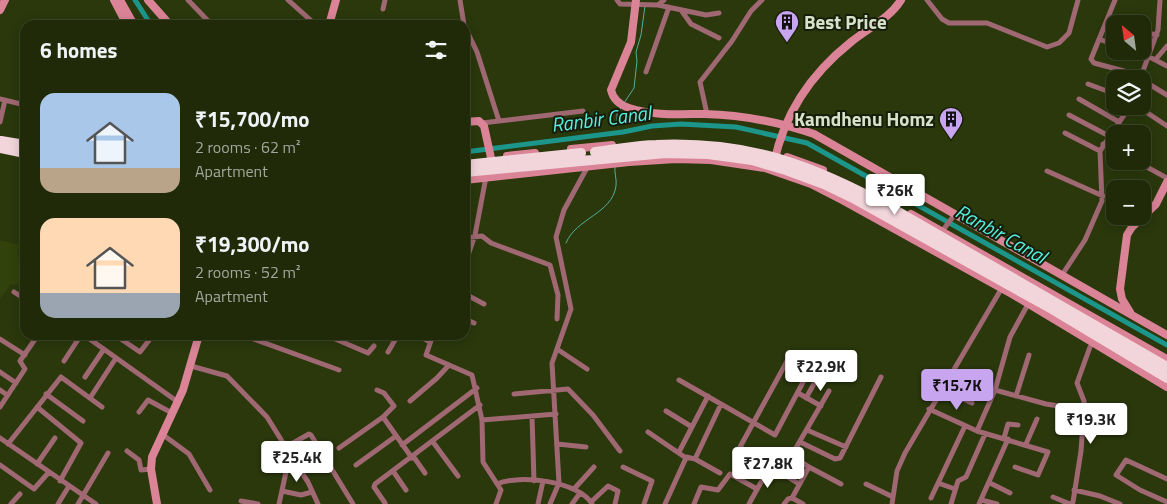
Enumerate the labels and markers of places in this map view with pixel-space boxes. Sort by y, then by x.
place label: Best Price [804,7,887,36]
building icon: Best Price [774,9,800,43]
place label: Kamdhenu Homz [794,104,934,133]
building icon: Kamdhenu Homz [938,106,964,140]
pin: ₹26K [865,174,925,216]
pin: ₹22.9K [780,350,862,392]
pin: ₹15.7K [916,368,998,411]
pin: ₹19.3K [1050,402,1132,445]
pin: ₹25.4K [256,440,338,483]
pin: ₹27.8K [727,446,809,489]

